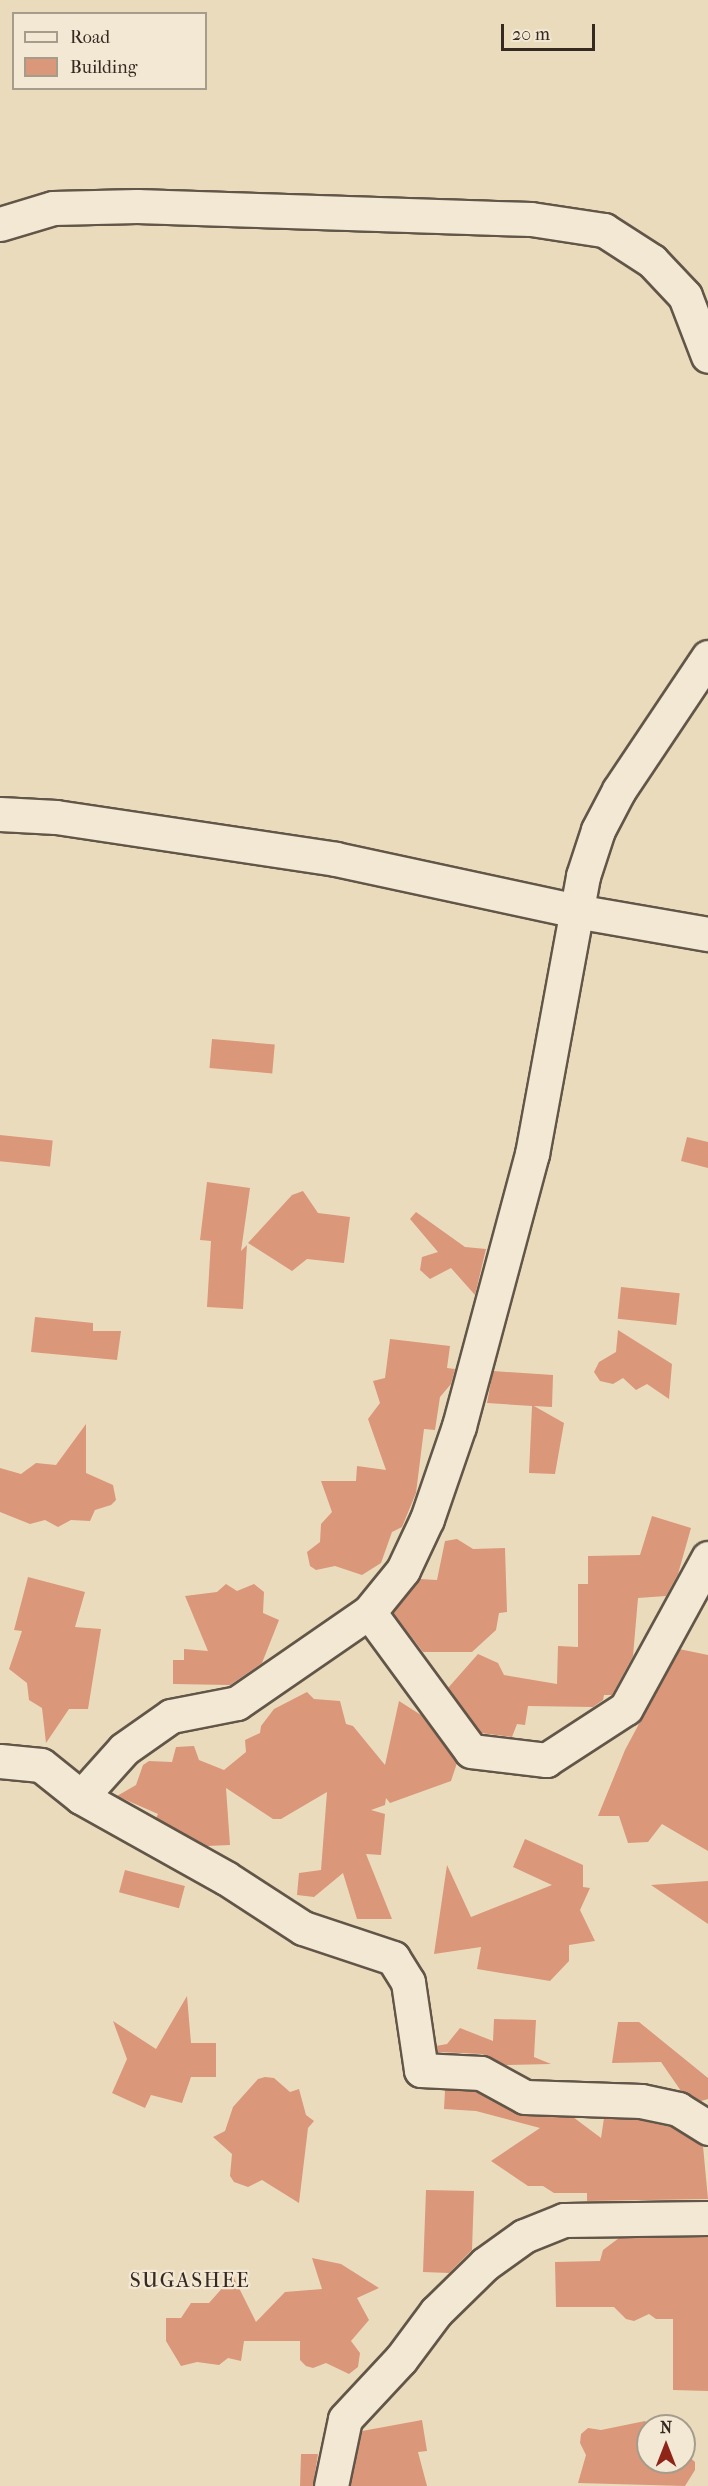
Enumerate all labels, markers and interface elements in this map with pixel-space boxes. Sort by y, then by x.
legend [12,12,207,90]
scale bar [504,12,598,50]
text: 20 m [512,24,550,45]
text: Road [70,27,110,48]
text: Building [70,57,137,78]
district label: SUGASHEE [130,2267,250,2293]
north arrow [636,2414,696,2474]
text: N [660,2418,672,2437]

